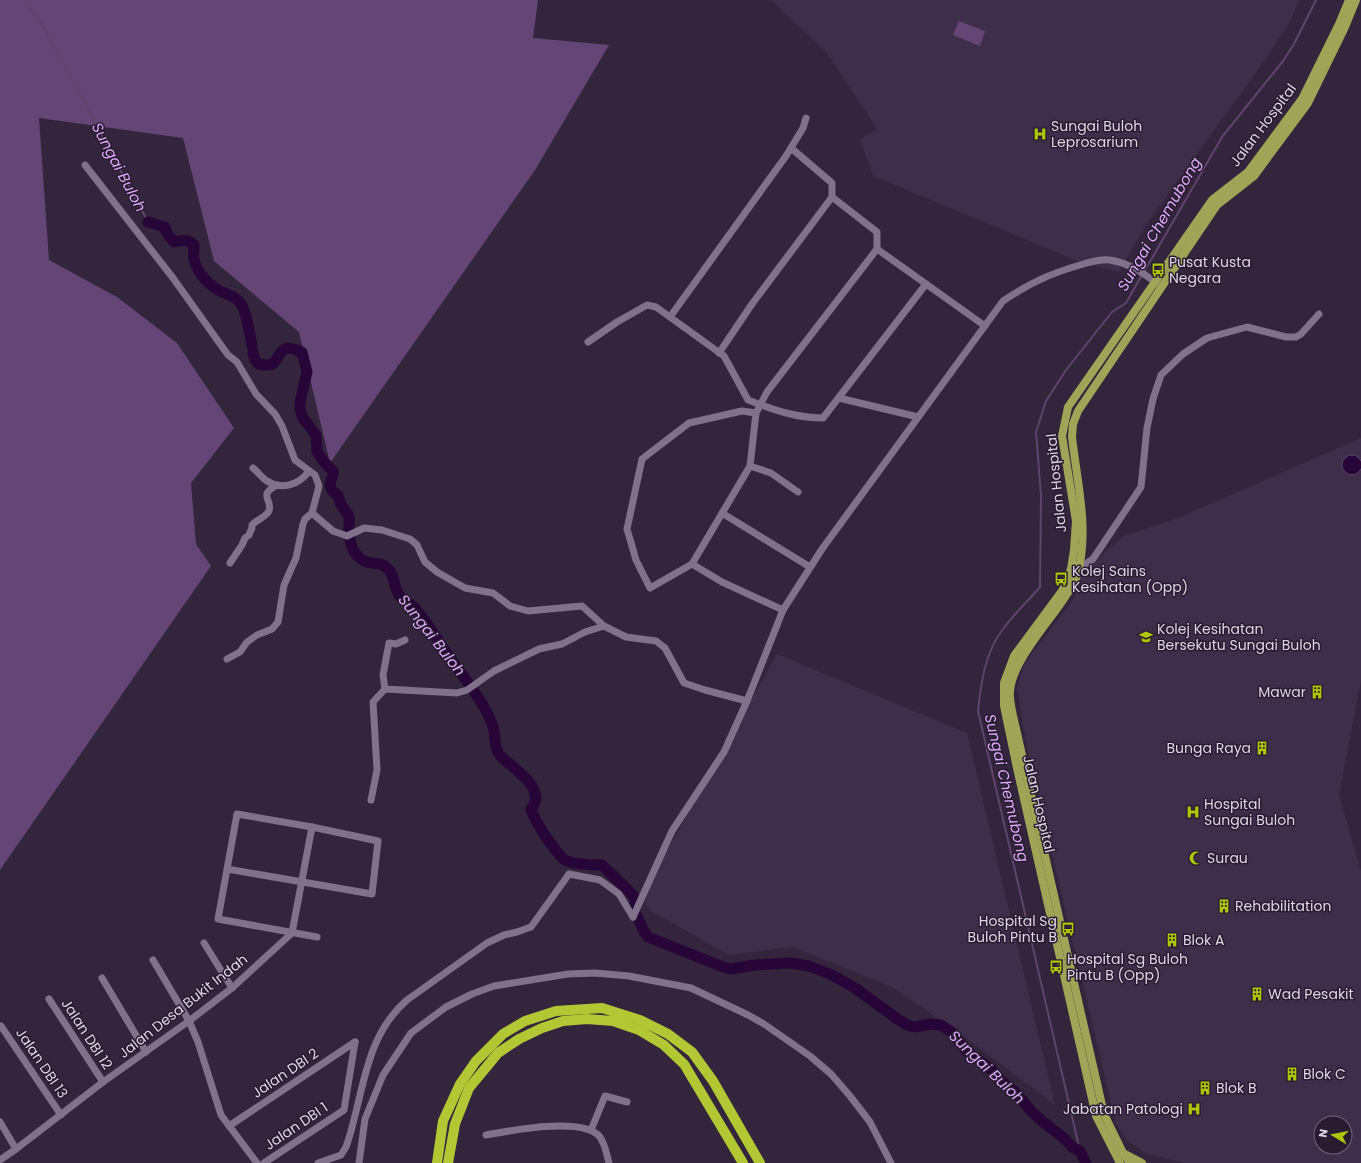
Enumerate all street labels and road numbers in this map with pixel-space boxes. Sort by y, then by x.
street label: Jalan Hospital [1225,79,1301,171]
street label: Jalan Hospital [1041,433,1071,533]
street label: Jalan Hospital [1018,753,1060,855]
street label: Jalan Desa Bukit Indah [114,949,252,1063]
street label: Jalan DBI 12 [57,995,117,1073]
street label: Jalan DBI 13 [11,1024,73,1102]
street label: Jalan DBI 2 [248,1043,322,1103]
street label: Jalan DBI 1 [260,1097,332,1155]

